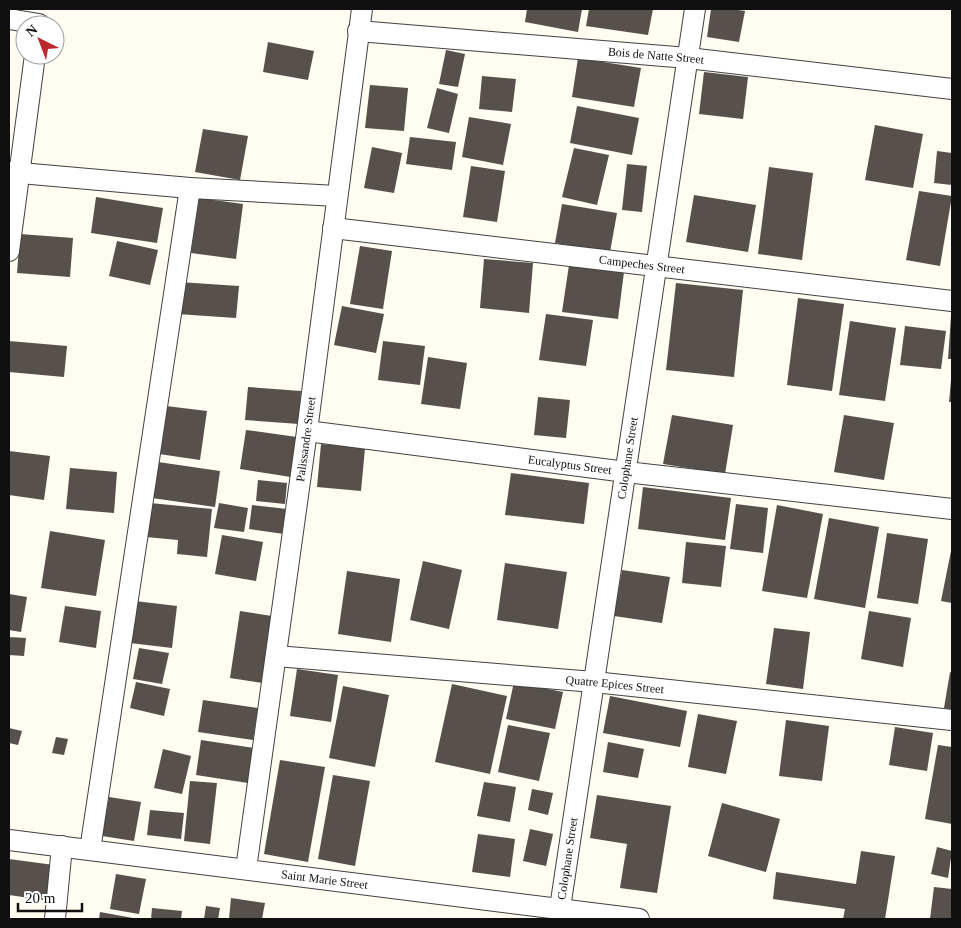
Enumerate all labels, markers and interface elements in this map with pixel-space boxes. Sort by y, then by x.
north arrow [15,15,65,65]
text: N [23,22,40,40]
street label: Bois de Natte Street [607,44,705,67]
street label: Campeches Street [598,252,686,277]
street label: Palissandre Street [293,395,319,483]
street label: Colophane Street [614,415,641,500]
street label: Eucalyptus Street [527,452,613,477]
street label: Quatre Epices Street [565,673,665,696]
street label: Colophane Street [554,816,581,901]
street label: Saint Marie Street [280,867,369,892]
scale bar [18,880,81,912]
text: 20 m [25,890,56,906]

